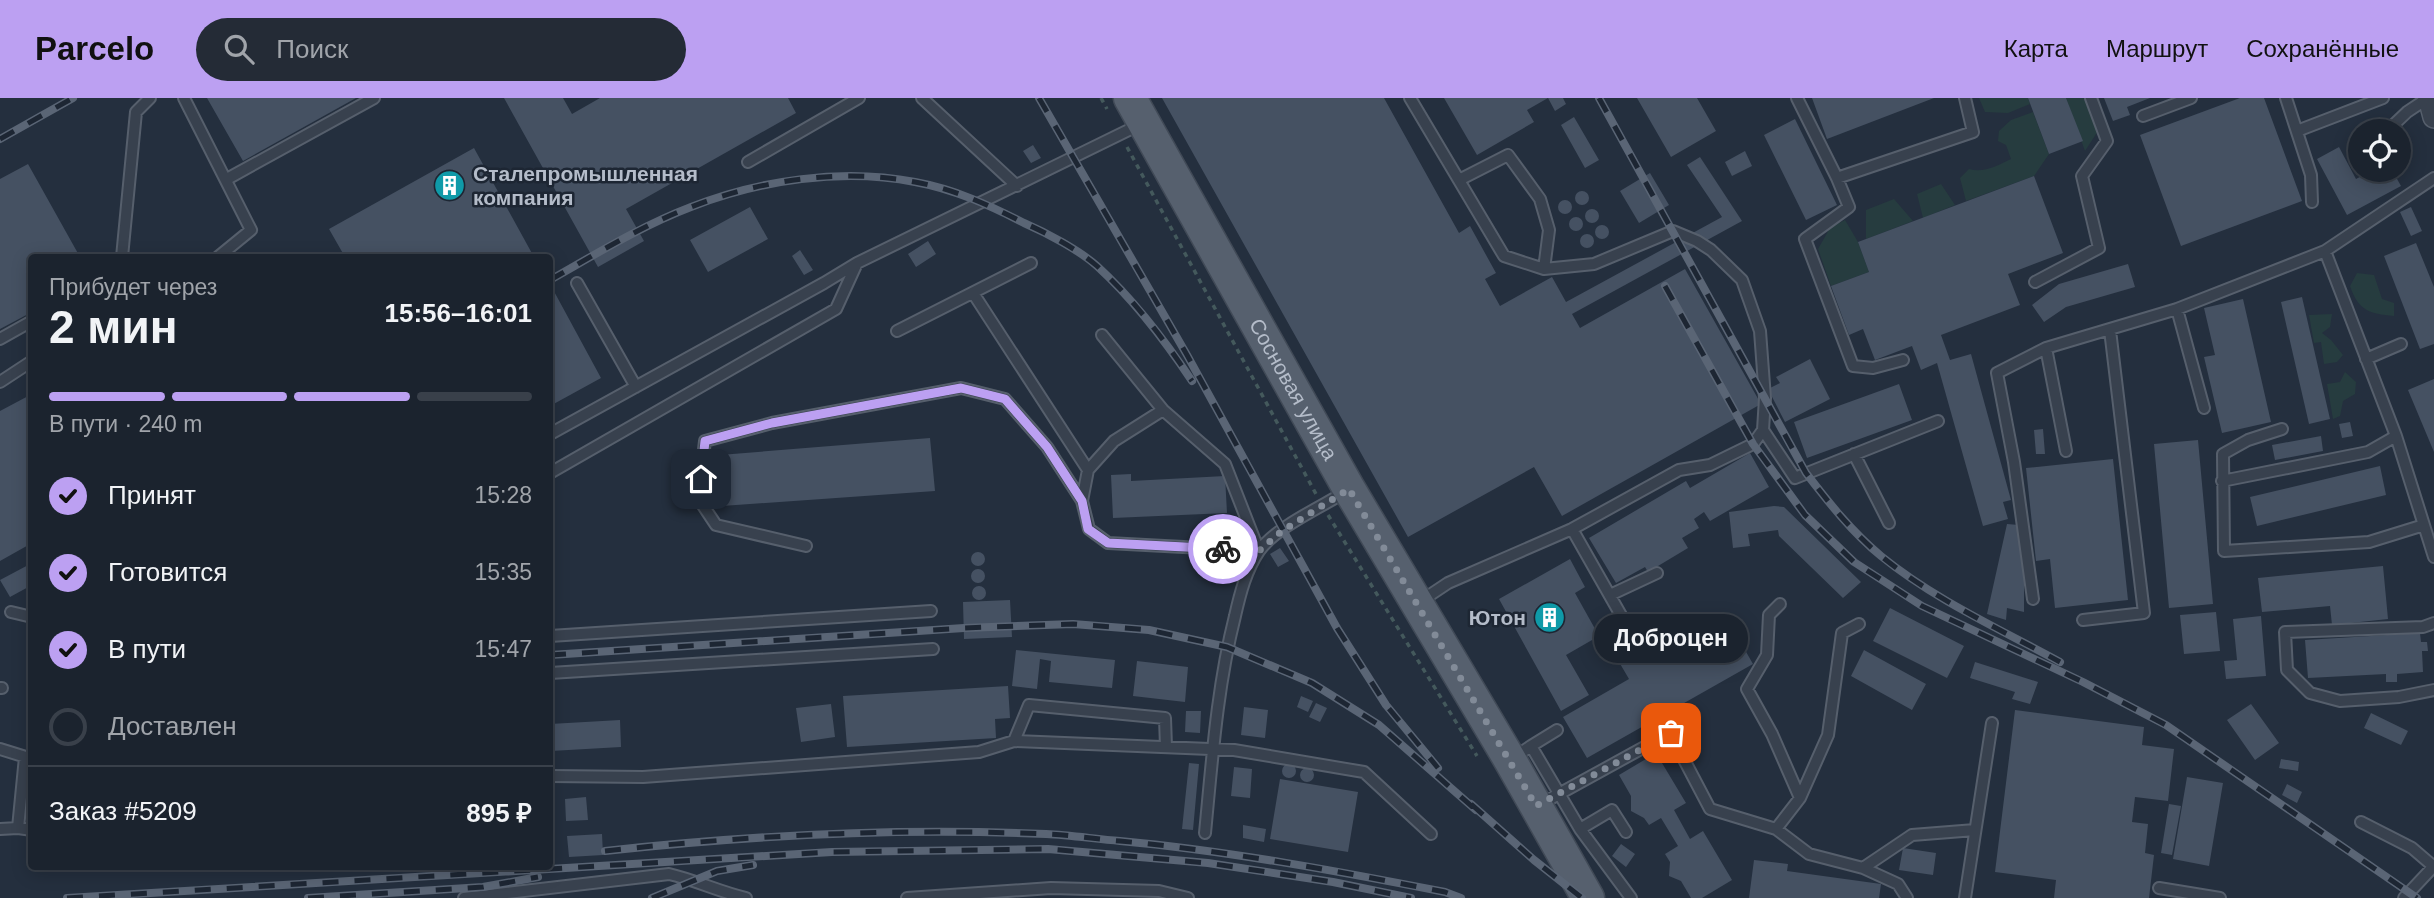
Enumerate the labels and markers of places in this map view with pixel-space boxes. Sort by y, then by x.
place label: Сталепромышленная компания [473,162,698,209]
building icon: Сталепромышленная компания [433,169,467,203]
pin [671,449,731,509]
building icon: Ютон [1532,601,1566,635]
place label: Ютон [1469,606,1526,629]
callout: Доброцен [1594,614,1748,663]
pin [1641,703,1701,763]

